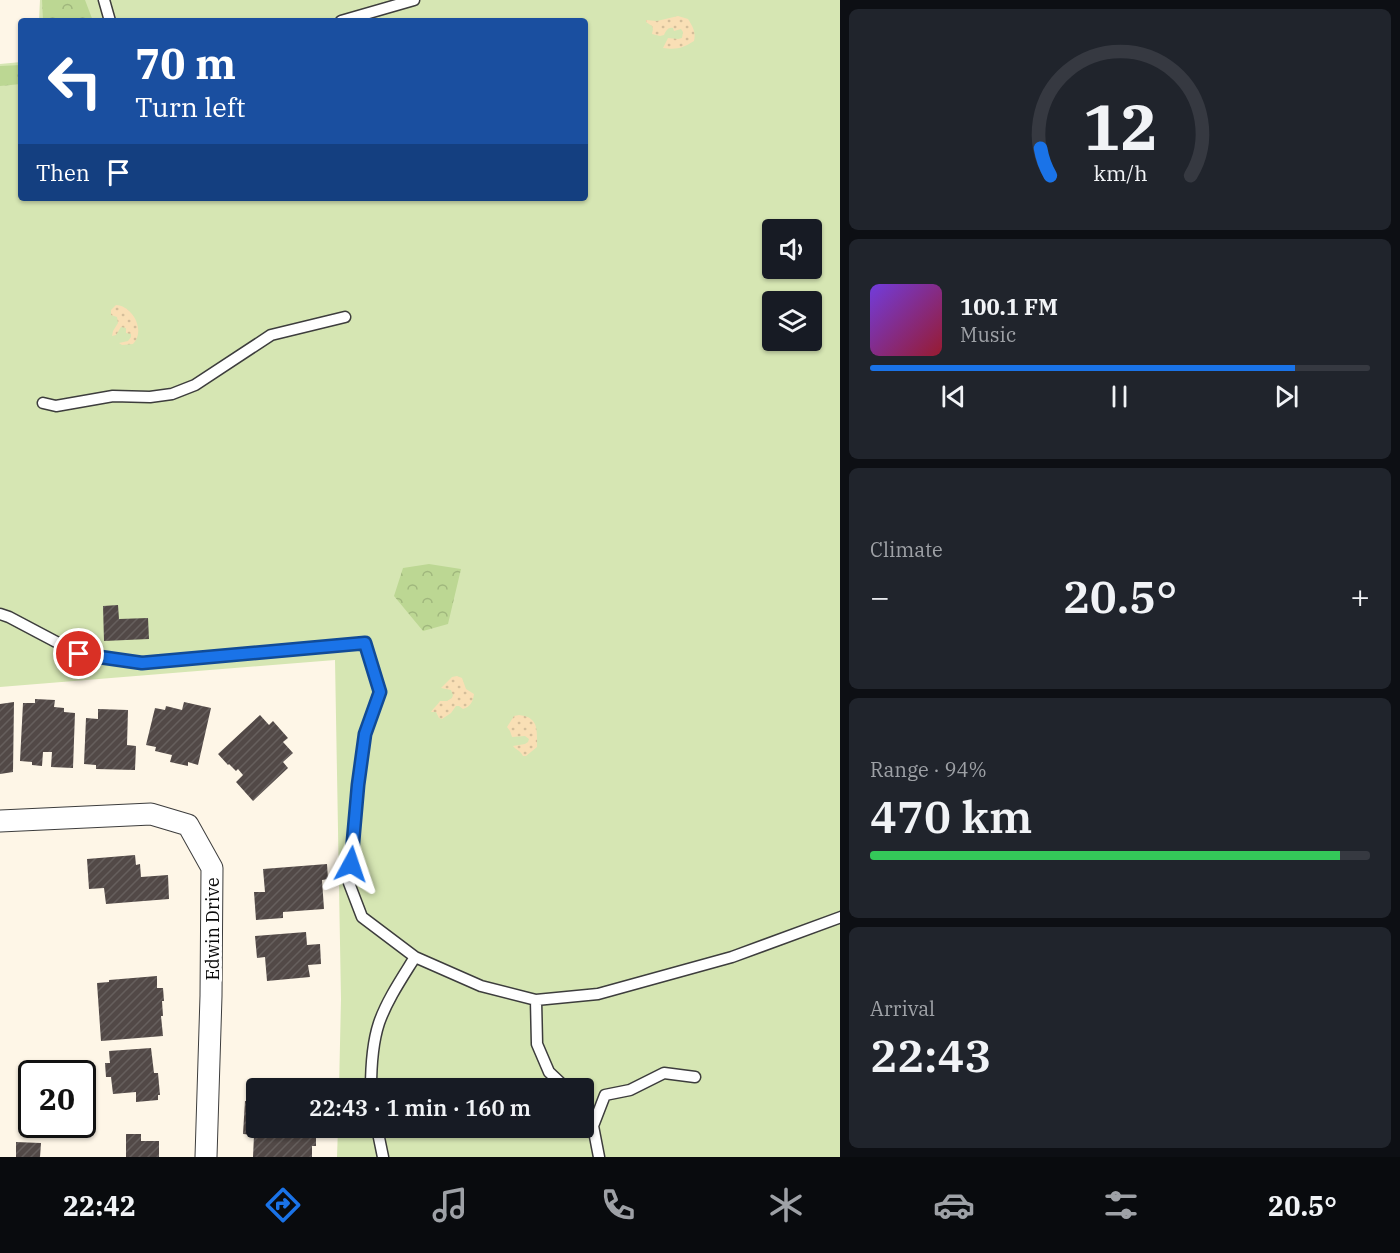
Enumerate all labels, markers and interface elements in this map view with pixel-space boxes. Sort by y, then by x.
text: 70 m [135,36,236,91]
icon: left [36,42,114,120]
text: 12 [1083,86,1157,167]
text: Turn left [135,89,246,124]
icon: arrive [102,156,135,189]
text: Then [36,158,90,187]
text: km/h [1093,160,1147,188]
map controls [762,219,822,351]
button: sound [762,219,822,279]
button: layers [762,291,822,351]
text: 100.1 FM [960,292,1058,321]
text: Music [960,321,1016,348]
icon: previous [937,380,970,413]
icon: pause [1103,380,1136,413]
icon: next [1270,380,1303,413]
text: Climate [870,536,943,563]
text: 20.5° [1063,567,1177,625]
text: − [870,575,890,618]
text: + [1350,575,1370,618]
pin [53,628,104,679]
icon: arrive [62,637,95,670]
text: Range · 94% [870,756,987,783]
text: 470 km [870,787,1032,845]
position arrow [319,832,383,896]
street label: Edwin Drive [201,877,224,981]
text: Arrival [870,995,935,1022]
text: 22:43 [870,1026,991,1084]
speed limit sign: 20 [18,1060,96,1138]
text: 22:43 · 1 min · 160 m [309,1093,531,1122]
icon: directions [262,1184,304,1226]
icon: music [429,1184,471,1226]
icon: phone [597,1184,639,1226]
icon: climate [765,1184,807,1226]
icon: car [933,1184,975,1226]
icon: filters [1100,1184,1142,1226]
text: 22:42 [63,1188,136,1223]
text: 20.5° [1268,1188,1337,1223]

